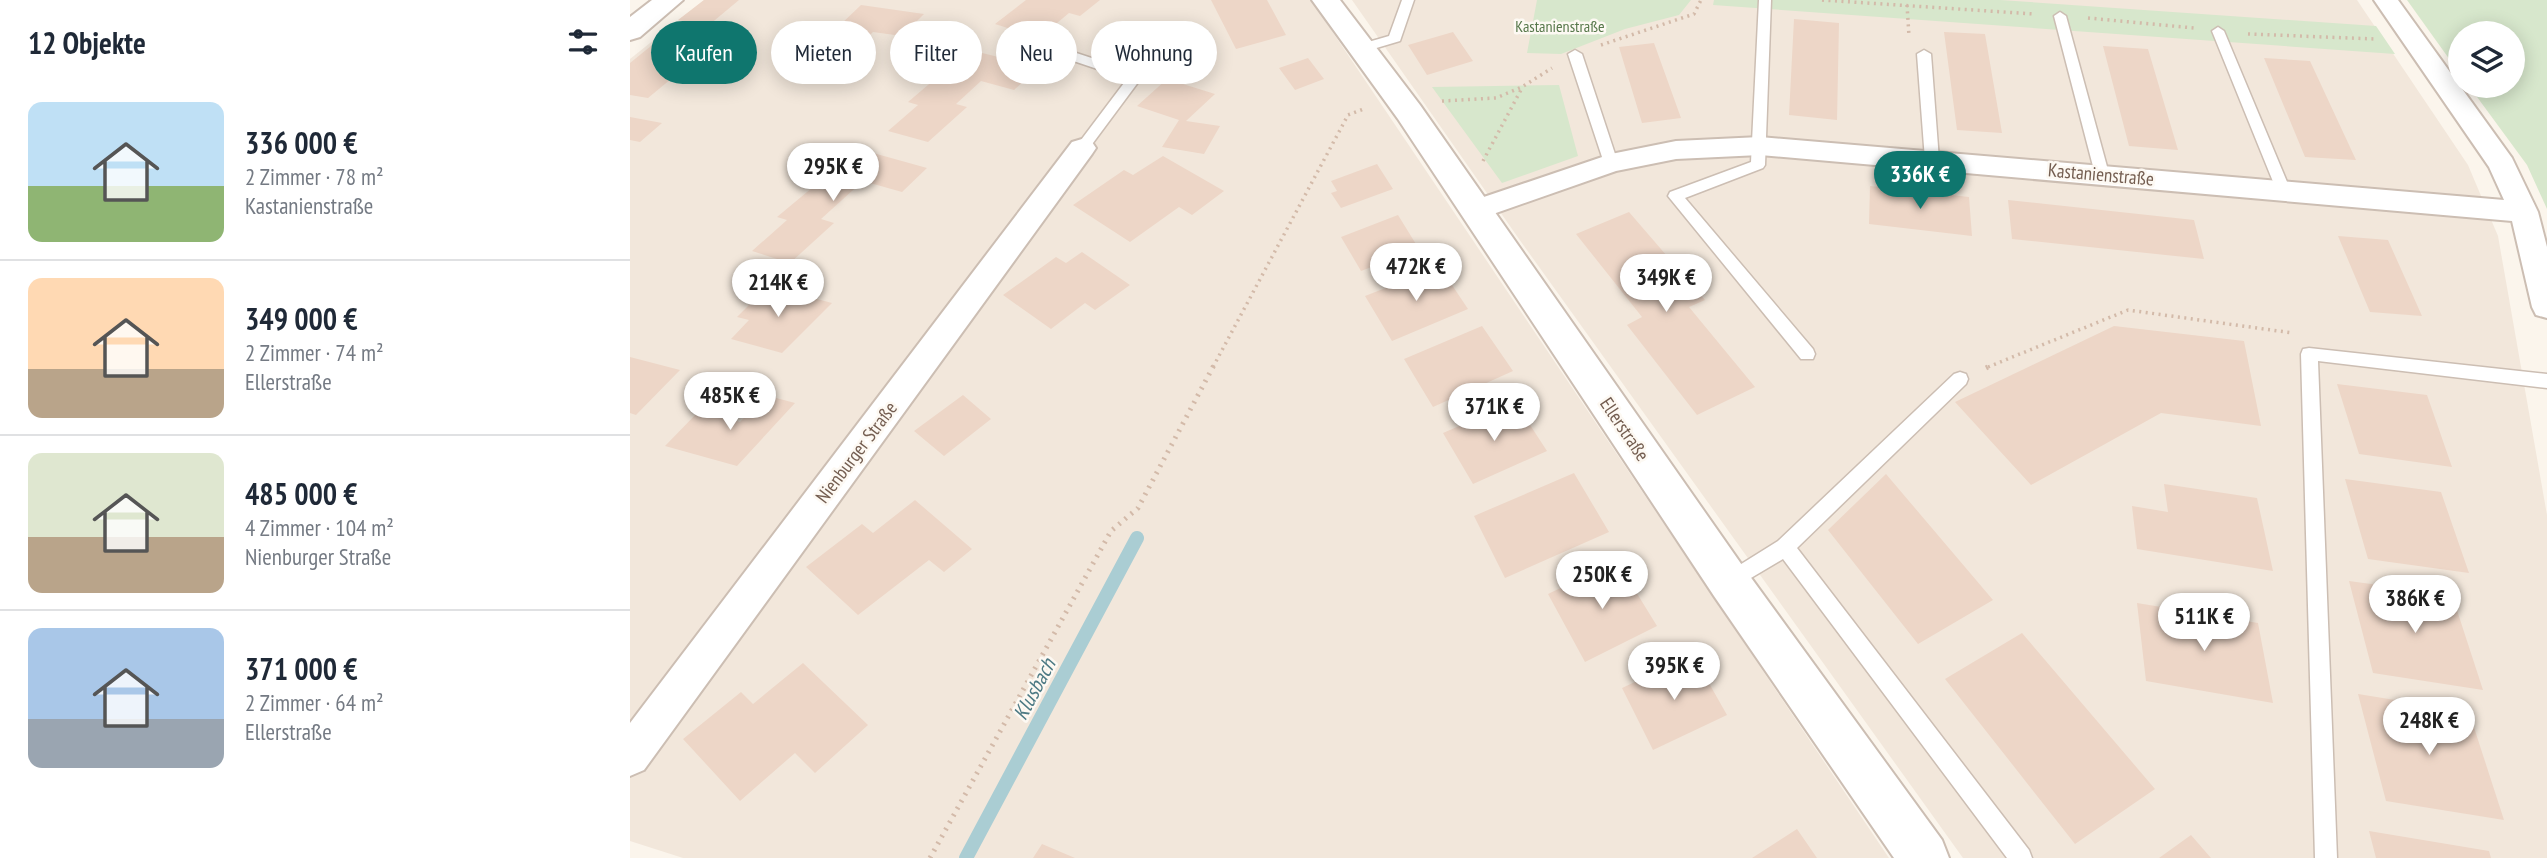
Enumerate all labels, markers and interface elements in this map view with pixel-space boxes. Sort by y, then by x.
park label: Kastanienstraße [1515,16,1605,36]
chip: Kaufen [651,21,757,84]
chip: Mieten [771,21,876,84]
chip: Filter [890,21,982,84]
chip: Neu [996,21,1077,84]
chip: Wohnung [1091,21,1217,84]
map controls [2448,21,2525,98]
button: layers [2448,21,2525,98]
text: 12 Objekte [28,23,146,62]
icon: filters [564,23,602,61]
text: 336 000 € [245,123,358,162]
icon: home [84,130,168,214]
pin: 295K € [776,144,890,203]
text: 295K € [803,151,863,180]
pin: 336K € [1863,152,1977,211]
street label: Kastanienstraße [2047,157,2155,191]
text: 336K € [1890,159,1950,188]
text: 2 Zimmer · 78 m² [245,162,383,191]
text: Kastanienstraße [245,191,373,220]
pin: 472K € [1359,244,1473,303]
text: 472K € [1386,251,1446,280]
pin: 349K € [1609,254,1723,314]
pin: 214K € [721,260,835,319]
text: 349K € [1636,262,1696,291]
text: 214K € [748,267,808,296]
text: 349 000 € [245,299,358,338]
icon: home [84,306,168,390]
text: 2 Zimmer · 74 m² [245,338,383,367]
text: Ellerstraße [245,367,332,396]
pin: 485K € [673,372,787,432]
text: 485K € [700,380,760,409]
pin: 371K € [1437,384,1551,443]
text: 371K € [1464,391,1524,420]
street label: Ellerstraße [1595,393,1655,466]
street label: Nienburger Straße [810,396,902,507]
text: 485 000 € [245,474,358,513]
icon: home [84,481,168,565]
text: 4 Zimmer · 104 m² [245,513,394,542]
text: Nienburger Straße [245,542,391,571]
pin: 250K € [1545,552,1659,611]
text: 250K € [1572,559,1632,588]
pin: 386K € [2358,576,2472,635]
text: 386K € [2385,583,2445,612]
pin: 511K € [2147,594,2261,653]
text: 511K € [2174,601,2234,630]
pin: 395K € [1617,642,1731,702]
text: 371 000 € [245,649,358,688]
text: 395K € [1644,650,1704,679]
water label: Klusbach [1007,652,1062,724]
icon: home [84,656,168,740]
text: 2 Zimmer · 64 m² [245,688,383,717]
pin: 248K € [2372,698,2486,757]
text: 248K € [2399,705,2459,734]
text: Ellerstraße [245,717,332,746]

